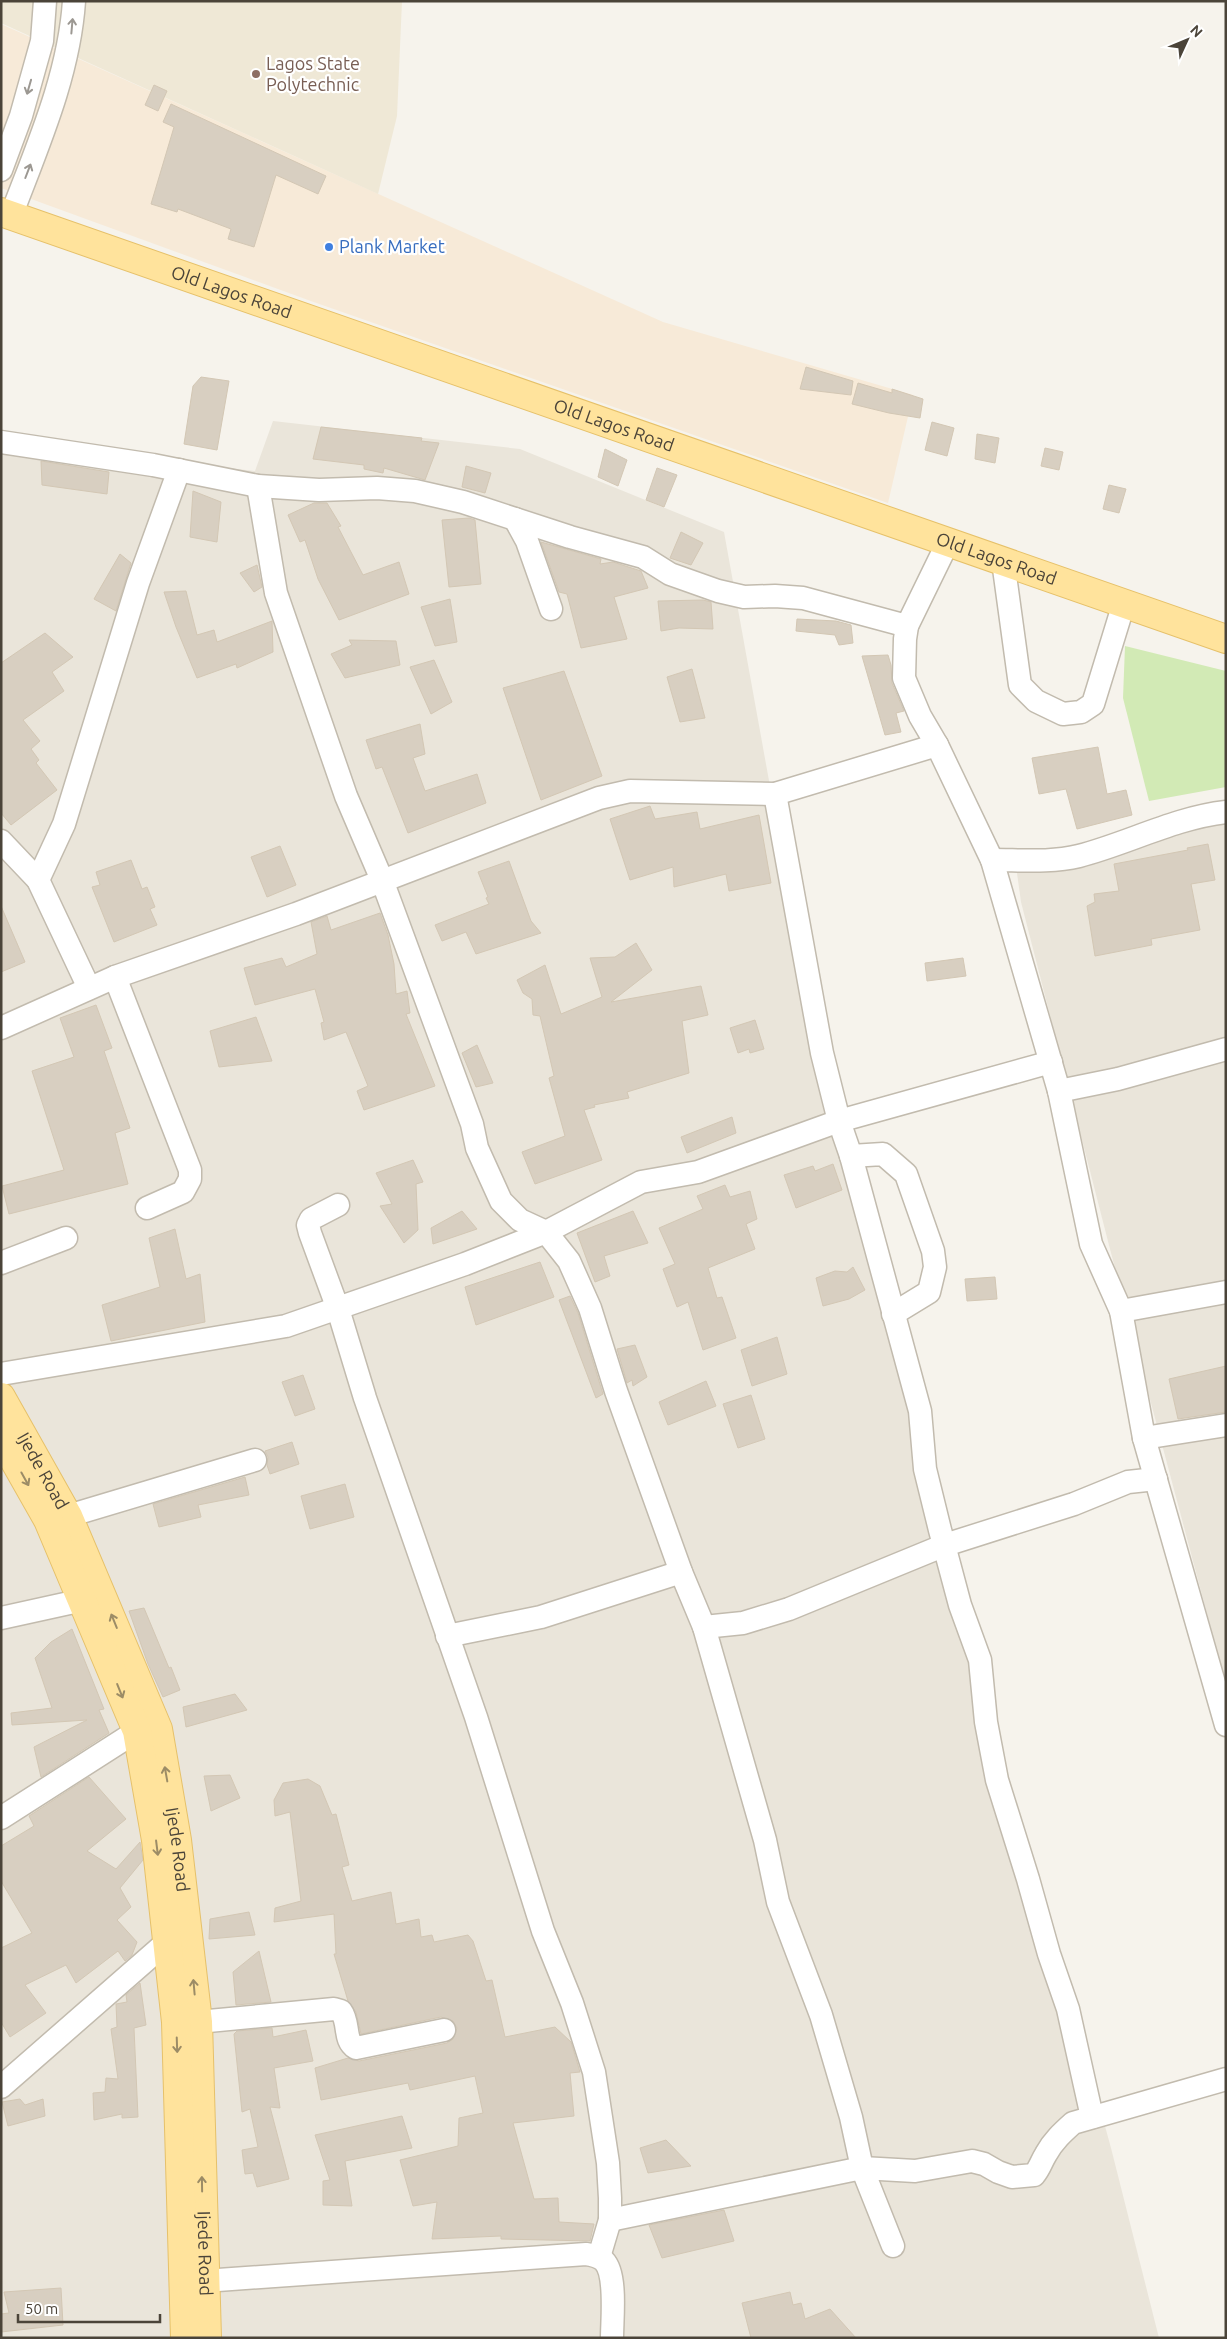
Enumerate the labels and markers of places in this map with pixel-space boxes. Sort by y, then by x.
place label: Lagos State Polytechnic [266,53,360,94]
marker: Lagos State Polytechnic [250,68,262,80]
place label: Plank Market [339,236,445,256]
marker: Plank Market [323,241,335,253]

